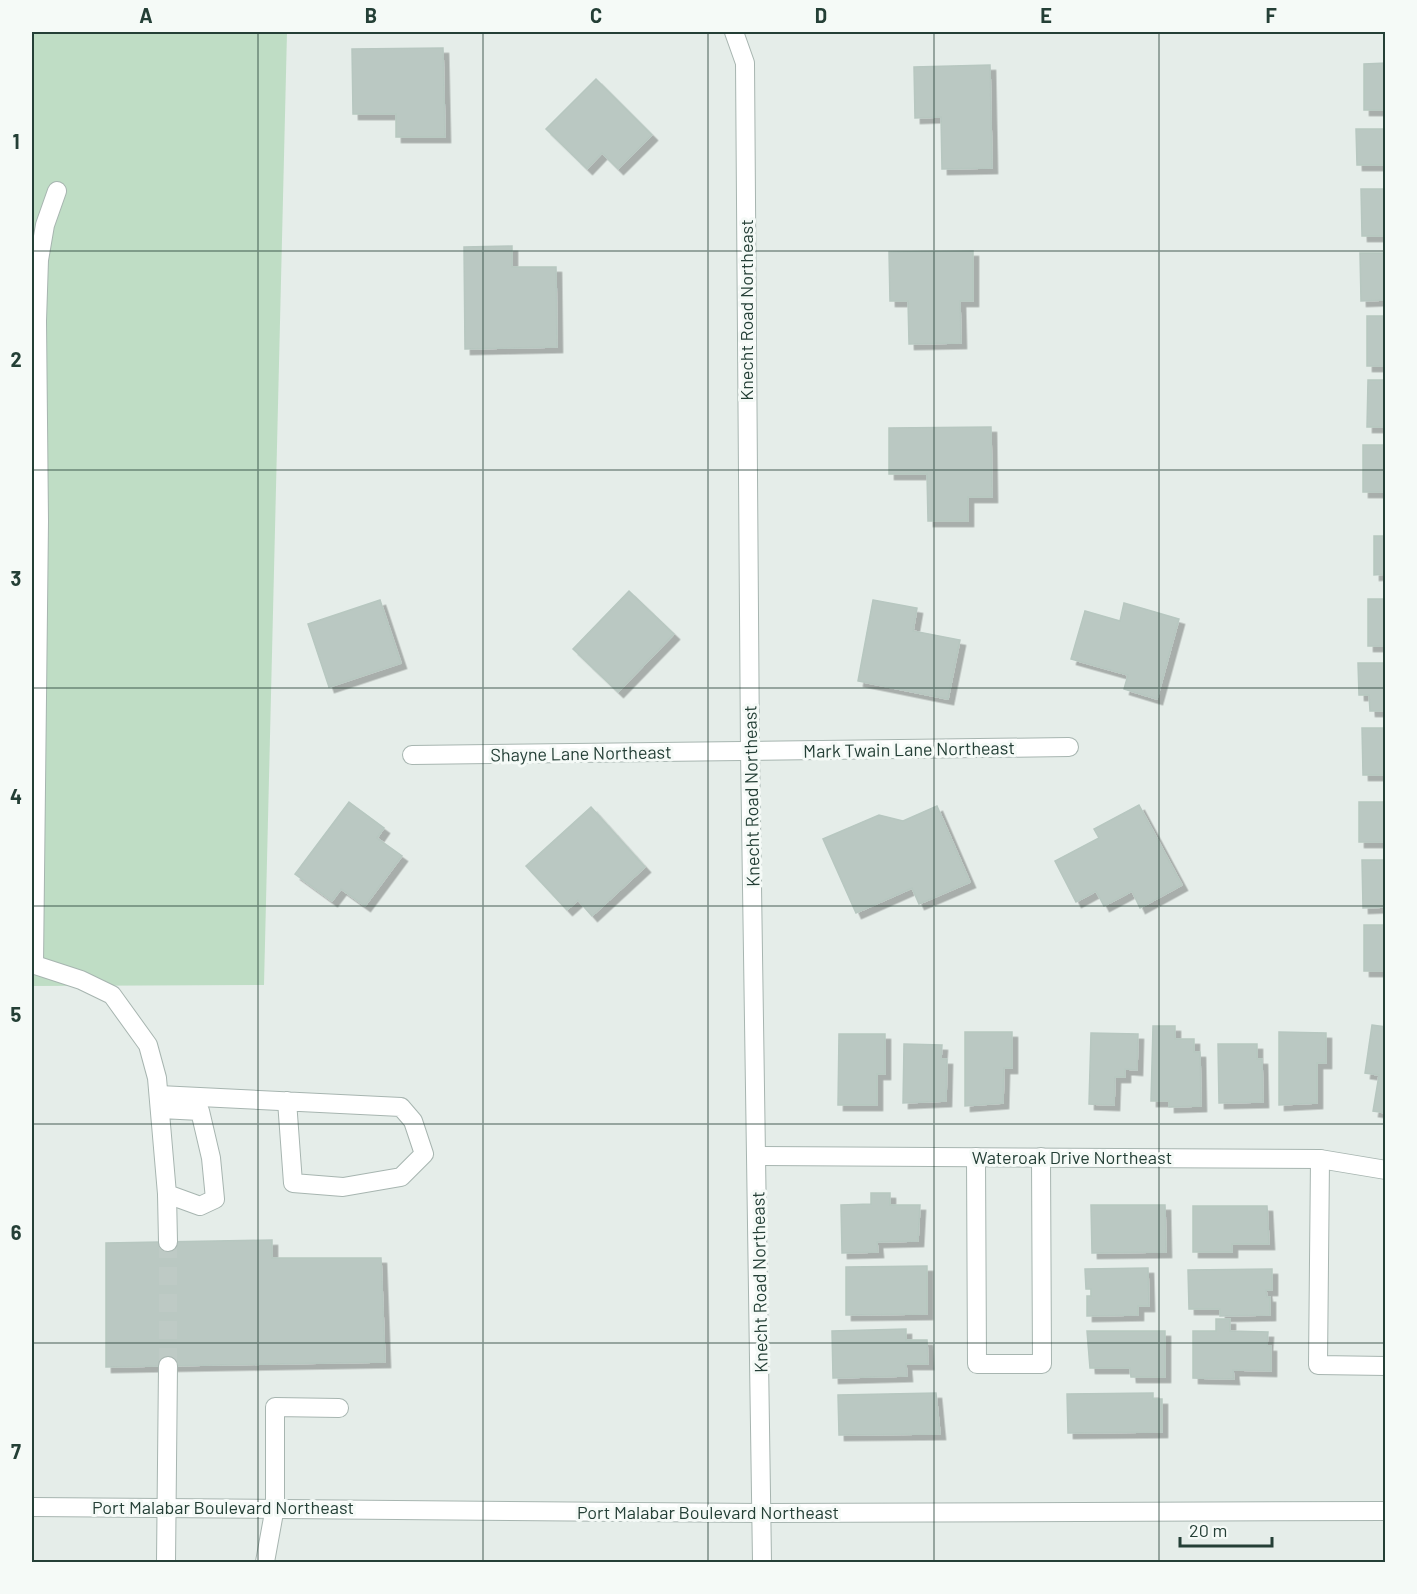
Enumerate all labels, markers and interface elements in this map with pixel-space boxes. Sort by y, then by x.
text: A [139,3,153,27]
text: B [365,3,377,27]
text: C [590,3,602,27]
text: D [815,3,827,27]
text: E [1040,3,1052,27]
text: F [1265,3,1277,27]
text: 1 [12,129,20,153]
street label: Knecht Road Northeast [735,219,757,401]
text: 2 [10,347,22,371]
text: 3 [11,566,21,590]
street label: Knecht Road Northeast [738,705,764,887]
street label: Mark Twain Lane Northeast [803,736,1015,762]
street label: Shayne Lane Northeast [490,740,672,766]
text: 4 [10,784,22,808]
text: 5 [11,1002,22,1026]
street label: Wateroak Drive Northeast [972,1146,1172,1168]
street label: Knecht Road Northeast [746,1191,772,1373]
text: 6 [11,1220,22,1244]
text: 7 [11,1439,21,1463]
street label: Port Malabar Boulevard Northeast [92,1496,354,1518]
street label: Port Malabar Boulevard Northeast [577,1501,839,1523]
scale bar [1180,1510,1272,1548]
text: 20 m [1189,1519,1227,1541]

